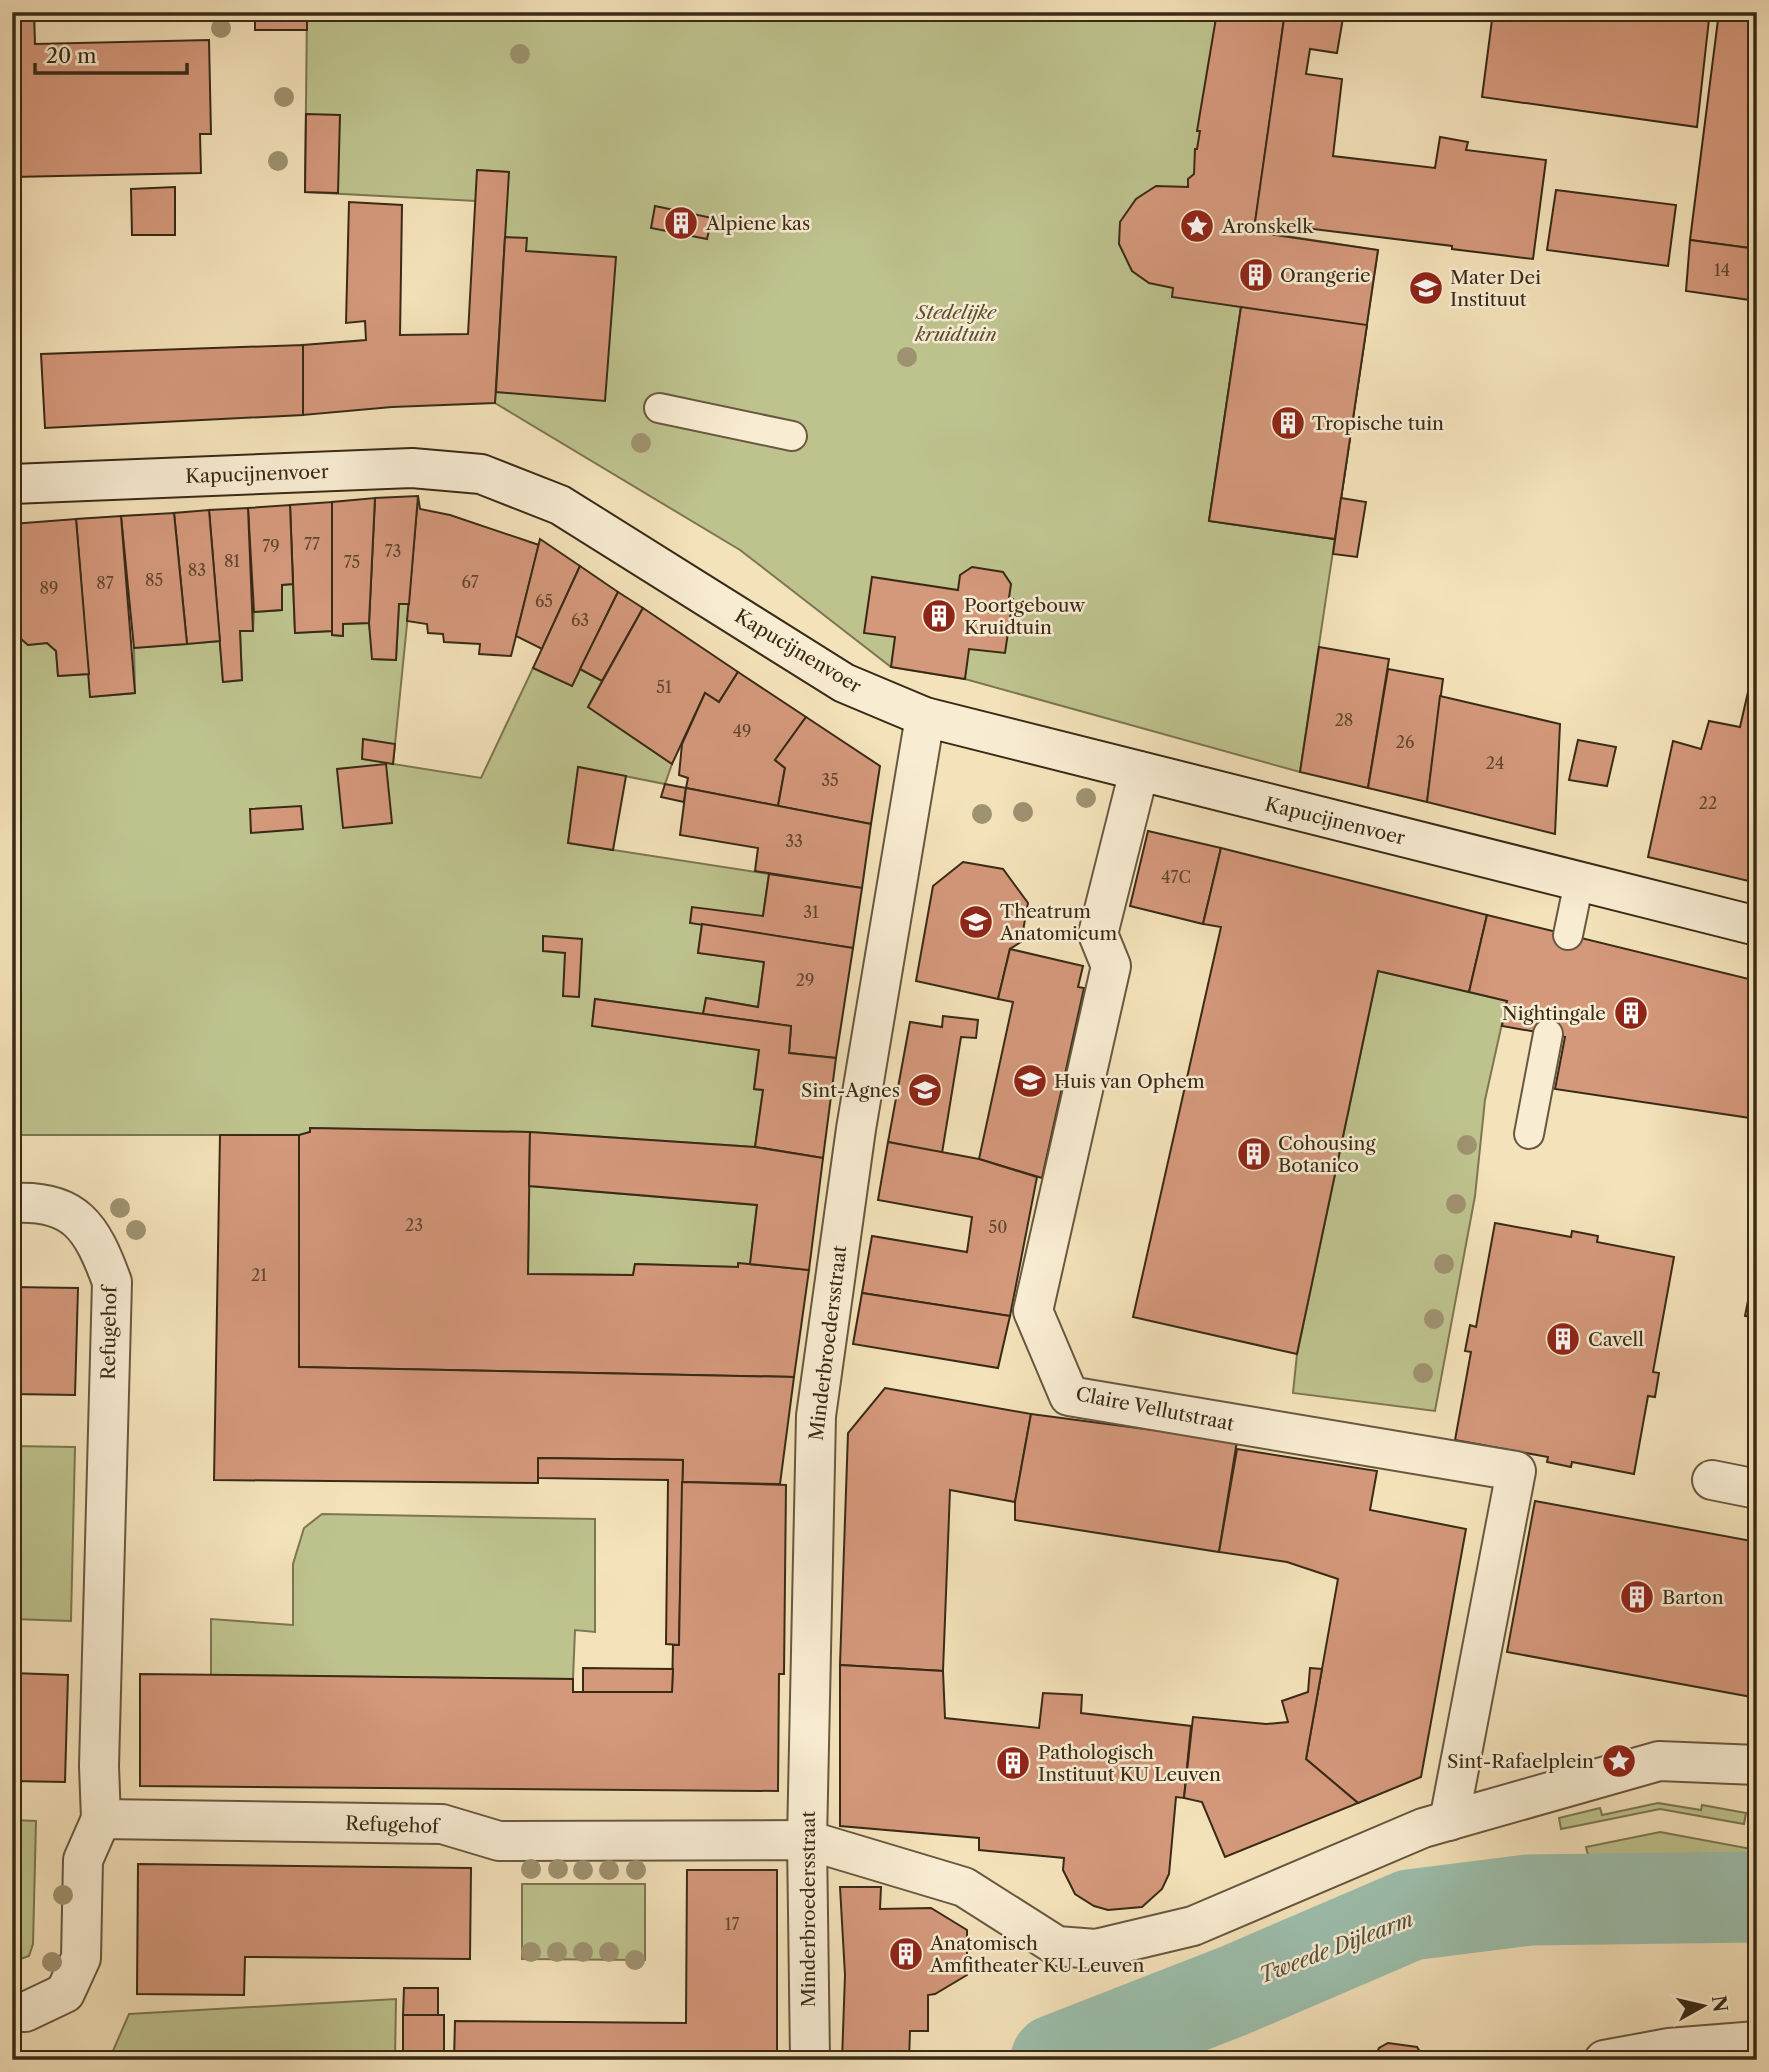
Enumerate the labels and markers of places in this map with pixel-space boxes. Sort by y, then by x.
building icon: Alpiene kas [662,204,700,242]
place icon: Aronskelk [1178,207,1216,245]
place label: Alpiene kas [705,212,810,235]
place label: Aronskelk [1221,215,1314,238]
building icon: Orangerie [1237,256,1275,294]
place label: Orangerie [1280,264,1371,287]
place label: Mater Dei Instituut [1450,266,1541,311]
school or university icon: Mater Dei Instituut [1407,269,1445,307]
building icon: Tropische tuin [1269,404,1307,442]
place label: Tropische tuin [1312,412,1444,435]
place label: Poortgebouw Kruidtuin [964,594,1085,639]
building icon: Poortgebouw Kruidtuin [920,597,958,635]
place label: Theatrum Anatomicum [999,900,1118,945]
school or university icon: Theatrum Anatomicum [957,903,995,941]
building icon: Nightingale [1612,994,1650,1032]
place label: Nightingale [1502,1002,1606,1025]
school or university icon: Huis van Ophem [1011,1062,1049,1100]
place label: Huis van Ophem [1054,1070,1205,1093]
school or university icon: Sint-Agnes [906,1071,944,1109]
place label: Sint-Agnes [801,1079,900,1102]
place label: Cohousing Botanico [1278,1132,1376,1177]
building icon: Cohousing Botanico [1235,1135,1273,1173]
building icon: Cavell [1544,1320,1582,1358]
place label: Cavell [1588,1328,1644,1351]
building icon: Barton [1618,1578,1656,1616]
place label: Barton [1662,1586,1724,1609]
place label: Pathologisch Instituut KU Leuven [1038,1741,1221,1786]
place icon: Sint-Rafaelplein [1600,1742,1638,1780]
building icon: Pathologisch Instituut KU Leuven [994,1744,1032,1782]
place label: Sint-Rafaelplein [1447,1750,1594,1773]
place label: Anatomisch Amfitheater KU Leuven [929,1932,1144,1977]
building icon: Anatomisch Amfitheater KU Leuven [887,1935,925,1973]

